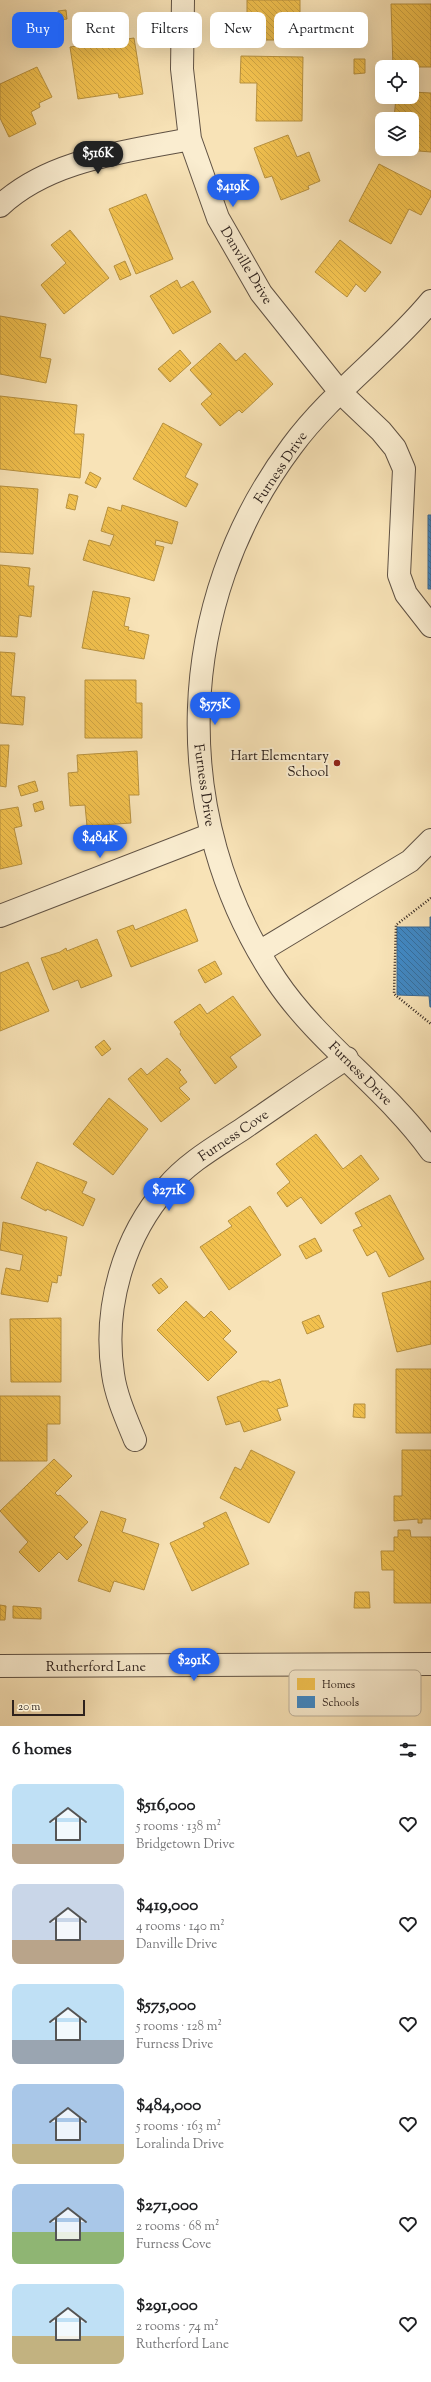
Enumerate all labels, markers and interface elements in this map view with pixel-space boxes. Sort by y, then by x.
chip: Buy [12,12,64,48]
chip: Rent [72,12,129,48]
chip: Filters [137,12,202,48]
chip: New [210,12,266,48]
chip: Apartment [274,12,368,48]
map controls [375,60,419,156]
button: locate [375,60,419,104]
button: layers [375,112,419,156]
pin: $516K [70,141,126,175]
text: $516K [82,145,114,163]
pin: $419K [205,174,261,208]
text: $419K [216,178,250,196]
street label: Danville Drive [214,223,276,309]
street label: Furness Drive [250,428,313,508]
pin: $575K [187,692,243,726]
text: $575K [199,696,231,714]
street label: Furness Drive [187,743,219,828]
place label: Hart Elementary School [231,747,329,783]
marker: Hart Elementary School [332,758,342,768]
pin: $484K [72,825,128,859]
text: $484K [82,829,118,847]
street label: Furness Drive [323,1038,396,1111]
street label: Furness Cove [195,1106,273,1168]
pin: $271K [141,1178,197,1212]
text: $271K [152,1182,186,1200]
pin: $291K [166,1648,222,1682]
text: $291K [177,1652,211,1670]
street label: Rutherford Lane [46,1658,146,1678]
legend [289,1670,421,1716]
text: Homes [322,1677,355,1693]
text: Schools [322,1695,359,1711]
scale bar [12,1698,85,1717]
text: 20 m [18,1699,40,1715]
text: 6 homes [12,1738,72,1762]
icon: filters [397,1739,419,1761]
text: $516,000 [136,1794,196,1818]
icon: home [44,1800,92,1848]
icon: heart [397,1813,419,1835]
text: 5 rooms · 138 m² [136,1818,221,1836]
text: Bridgetown Drive [136,1836,235,1854]
text: $419,000 [136,1894,198,1918]
icon: home [44,1900,92,1948]
icon: heart [397,1913,419,1935]
text: 4 rooms · 140 m² [136,1918,225,1936]
text: Danville Drive [136,1936,217,1954]
text: $575,000 [136,1994,196,2018]
icon: home [44,2000,92,2048]
icon: heart [397,2013,419,2035]
text: 5 rooms · 128 m² [136,2018,222,2036]
text: Furness Drive [136,2036,213,2054]
text: $484,000 [136,2094,201,2118]
icon: home [44,2100,92,2148]
icon: heart [397,2113,419,2135]
text: 5 rooms · 163 m² [136,2118,221,2136]
text: Loralinda Drive [136,2136,224,2154]
text: $271,000 [136,2194,198,2218]
icon: home [44,2200,92,2248]
icon: heart [397,2213,419,2235]
text: 2 rooms · 68 m² [136,2218,220,2236]
text: Furness Cove [136,2236,211,2254]
text: $291,000 [136,2294,198,2318]
icon: home [44,2300,92,2348]
icon: heart [397,2313,419,2335]
text: 2 rooms · 74 m² [136,2318,219,2336]
text: Rutherford Lane [136,2336,229,2354]

